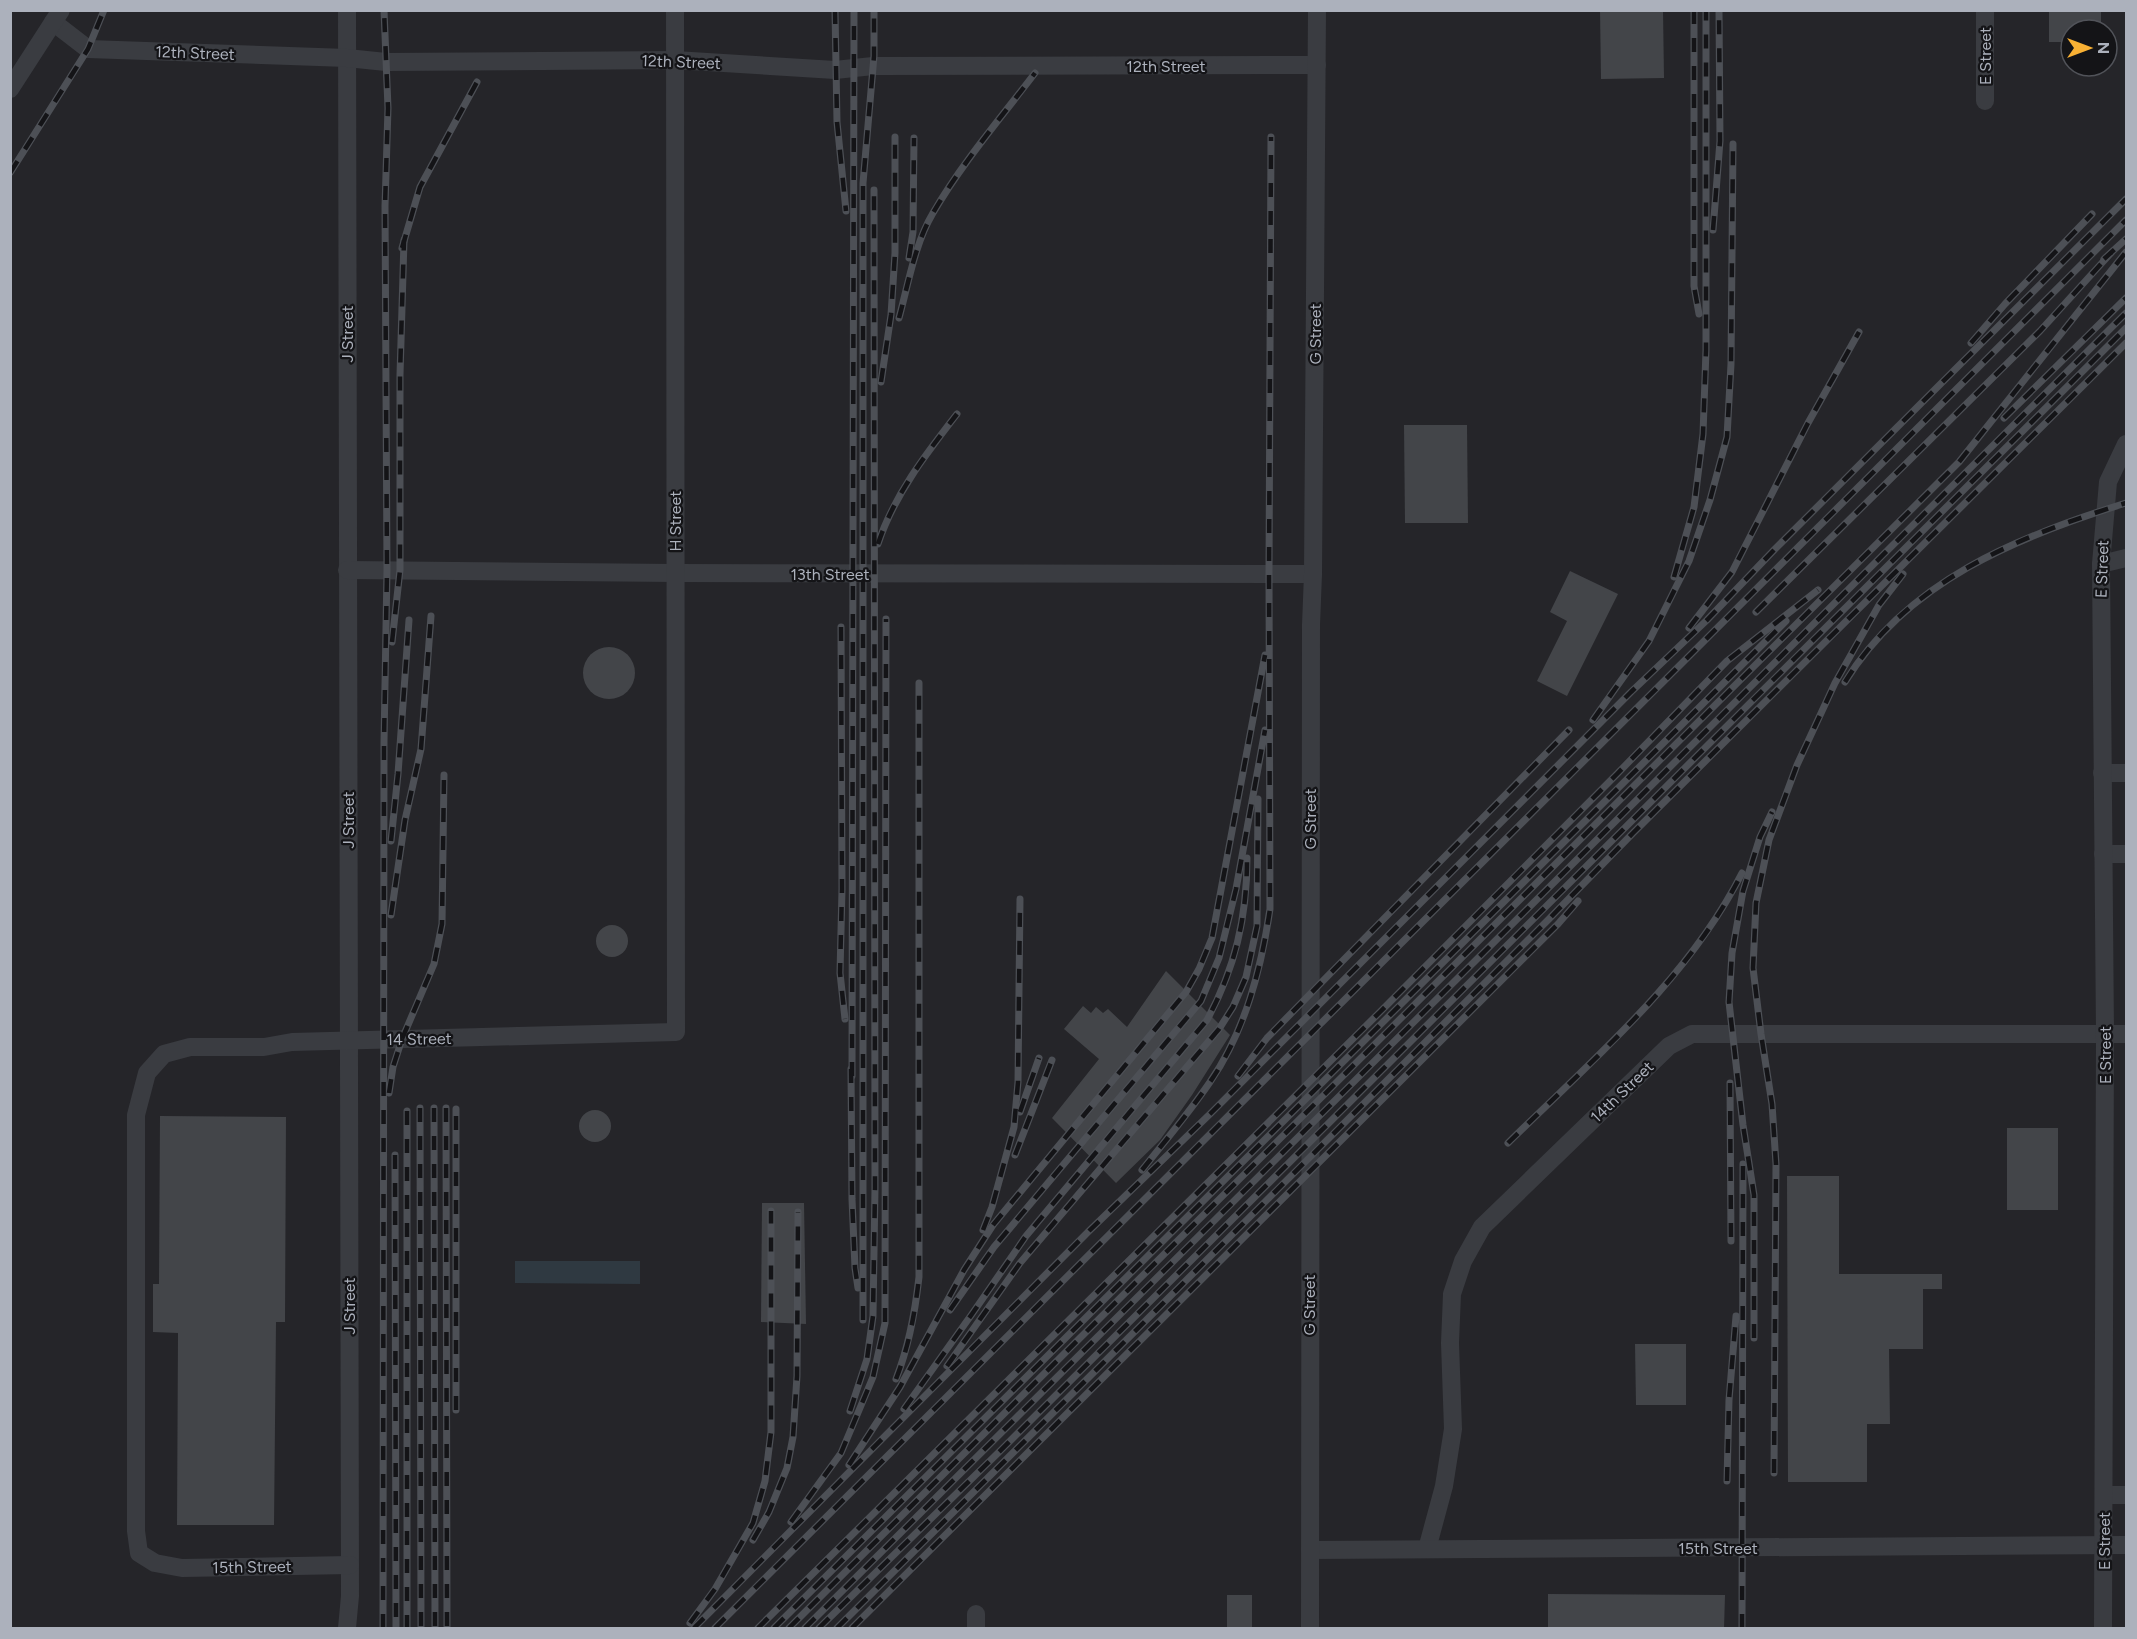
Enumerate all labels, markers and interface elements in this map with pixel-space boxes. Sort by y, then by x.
north arrow [2059,18,2119,78]
street label: E Street [1976,27,1995,85]
street label: 12th Street [155,42,235,64]
text: N [2094,42,2113,54]
street label: 12th Street [641,51,721,73]
street label: 12th Street [1126,57,1206,76]
street label: G Street [1306,304,1325,364]
street label: J Street [338,306,357,363]
street label: H Street [666,491,685,551]
street label: E Street [2091,540,2113,598]
street label: 13th Street [790,565,870,584]
street label: G Street [1301,789,1320,849]
street label: J Street [339,792,358,849]
street label: E Street [2096,1026,2115,1084]
street label: 14 Street [386,1029,452,1049]
street label: 14th Street [1587,1057,1657,1127]
street label: G Street [1300,1275,1319,1335]
street label: J Street [340,1278,359,1335]
street label: E Street [2095,1512,2114,1570]
street label: 15th Street [1678,1539,1758,1558]
street label: 15th Street [212,1557,292,1577]

